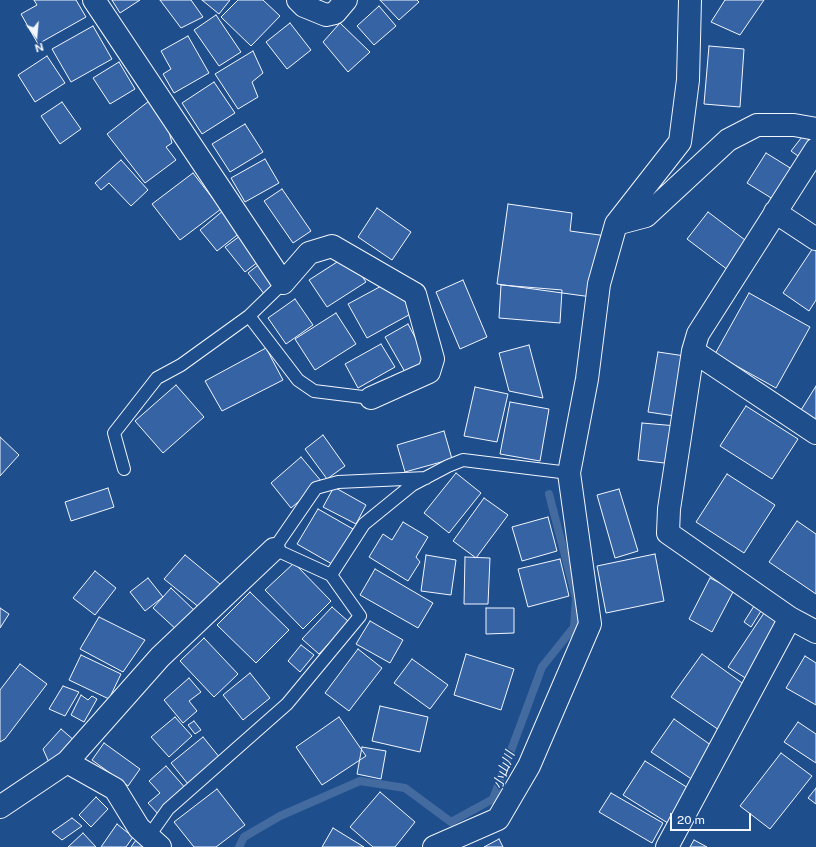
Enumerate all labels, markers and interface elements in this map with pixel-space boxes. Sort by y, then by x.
north arrow [16,16,56,56]
text: N [34,41,45,54]
water label: 小山川 [490,749,518,791]
scale bar [672,805,753,831]
text: 20 m [677,813,705,827]

